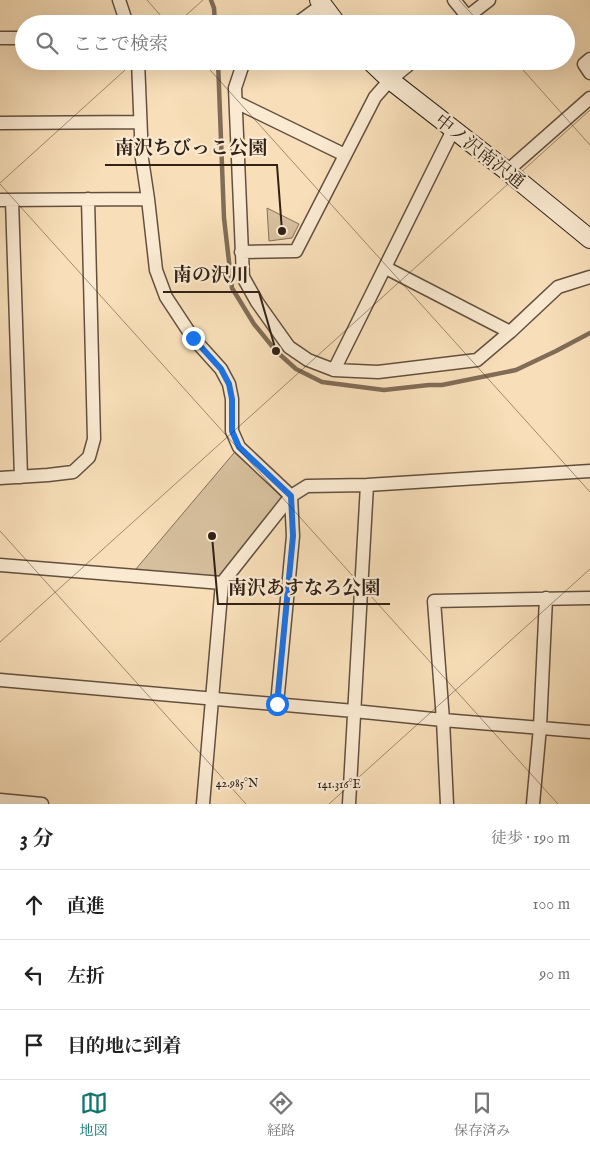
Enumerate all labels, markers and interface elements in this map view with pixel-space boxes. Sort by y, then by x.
search box [15,15,575,70]
icon: search [33,29,61,57]
text: ここで検索 [73,33,168,57]
street label: 中ノ沢南沢通 [429,110,529,194]
callout: 南沢ちびっこ公園 [105,131,277,165]
text: 南沢ちびっこ公園 [115,137,267,161]
callout: 南の沢川 [163,258,259,292]
text: 南の沢川 [173,264,249,288]
route end [182,327,205,350]
callout: 南沢あすなろ公園 [218,570,390,604]
text: 南沢あすなろ公園 [228,577,380,601]
route start [266,693,289,716]
text: 42.985°N [216,776,259,791]
text: 141.316°E [317,777,361,792]
text: 3 分 [20,826,53,853]
text: 徒歩 · 190 m [491,829,570,849]
icon: ahead [20,891,48,919]
text: 直進 [67,895,105,919]
text: 100 m [533,895,570,915]
icon: left [20,961,48,989]
text: 左折 [67,965,105,989]
text: 90 m [539,965,570,985]
icon: arrive [20,1031,48,1059]
text: 目的地に到着 [67,1035,181,1059]
tab: 地図 [80,1089,108,1140]
tab: 経路 [267,1089,295,1140]
tab: 保存済み [454,1089,510,1140]

